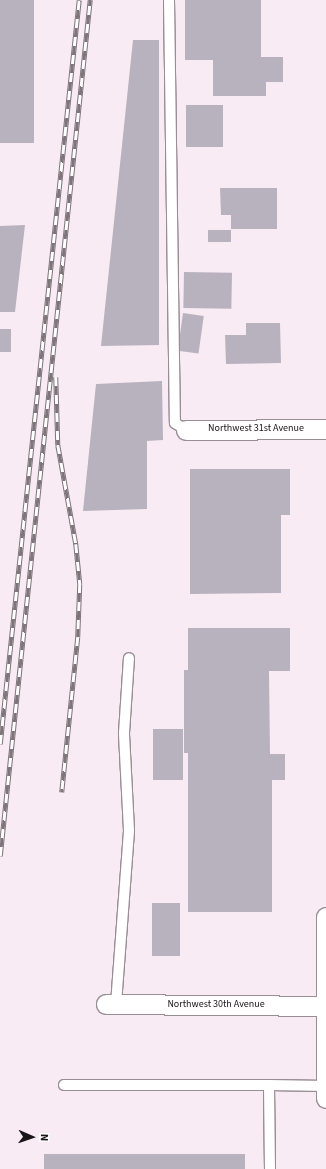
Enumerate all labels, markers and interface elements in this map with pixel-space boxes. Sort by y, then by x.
street label: Northwest 31st Avenue [208,423,304,435]
street label: Northwest 30th Avenue [167,999,265,1011]
north arrow [12,1117,52,1157]
text: N [37,1134,52,1141]

